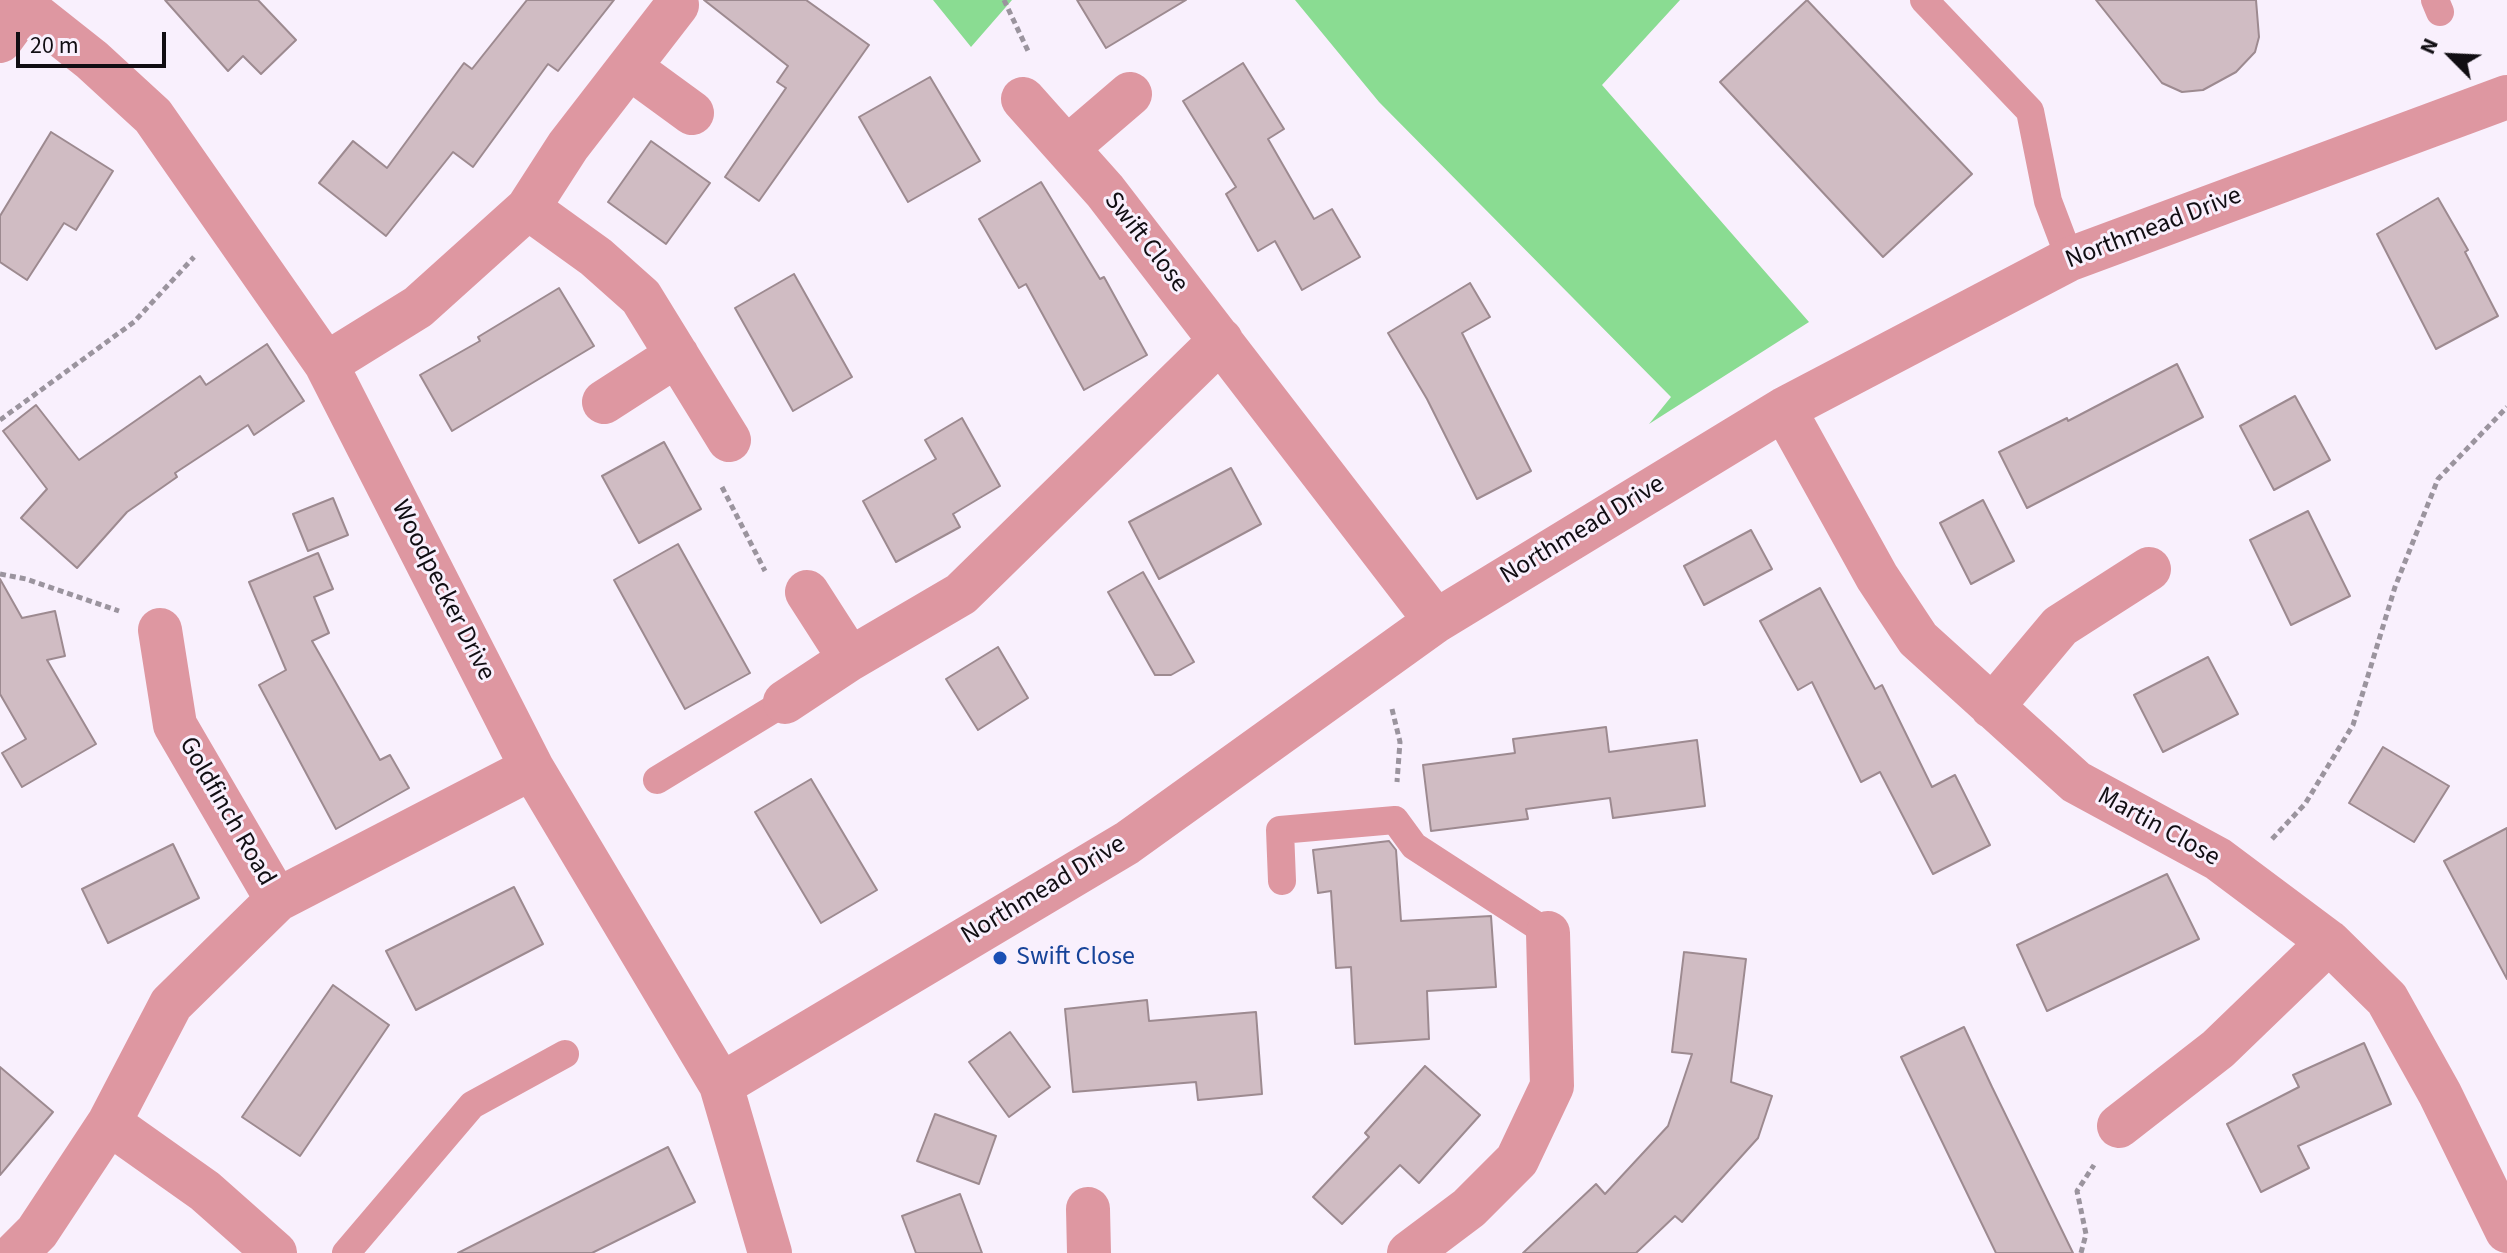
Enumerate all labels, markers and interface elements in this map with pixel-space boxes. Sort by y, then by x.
scale bar [20,16,170,66]
north arrow [2411,16,2491,96]
text: 20 m [30,28,79,63]
text: N [2411,33,2447,59]
street label: Northmead Drive [2062,181,2246,277]
street label: Swift Close [1096,187,1194,299]
street label: Northmead Drive [1495,470,1671,592]
street label: Woodpecker Drive [383,496,501,686]
street label: Goldfinch Road [171,732,281,892]
street label: Martin Close [2091,782,2225,874]
street label: Northmead Drive [956,830,1132,952]
place label: Swift Close [1016,942,1135,974]
marker: Swift Close [991,949,1009,967]

